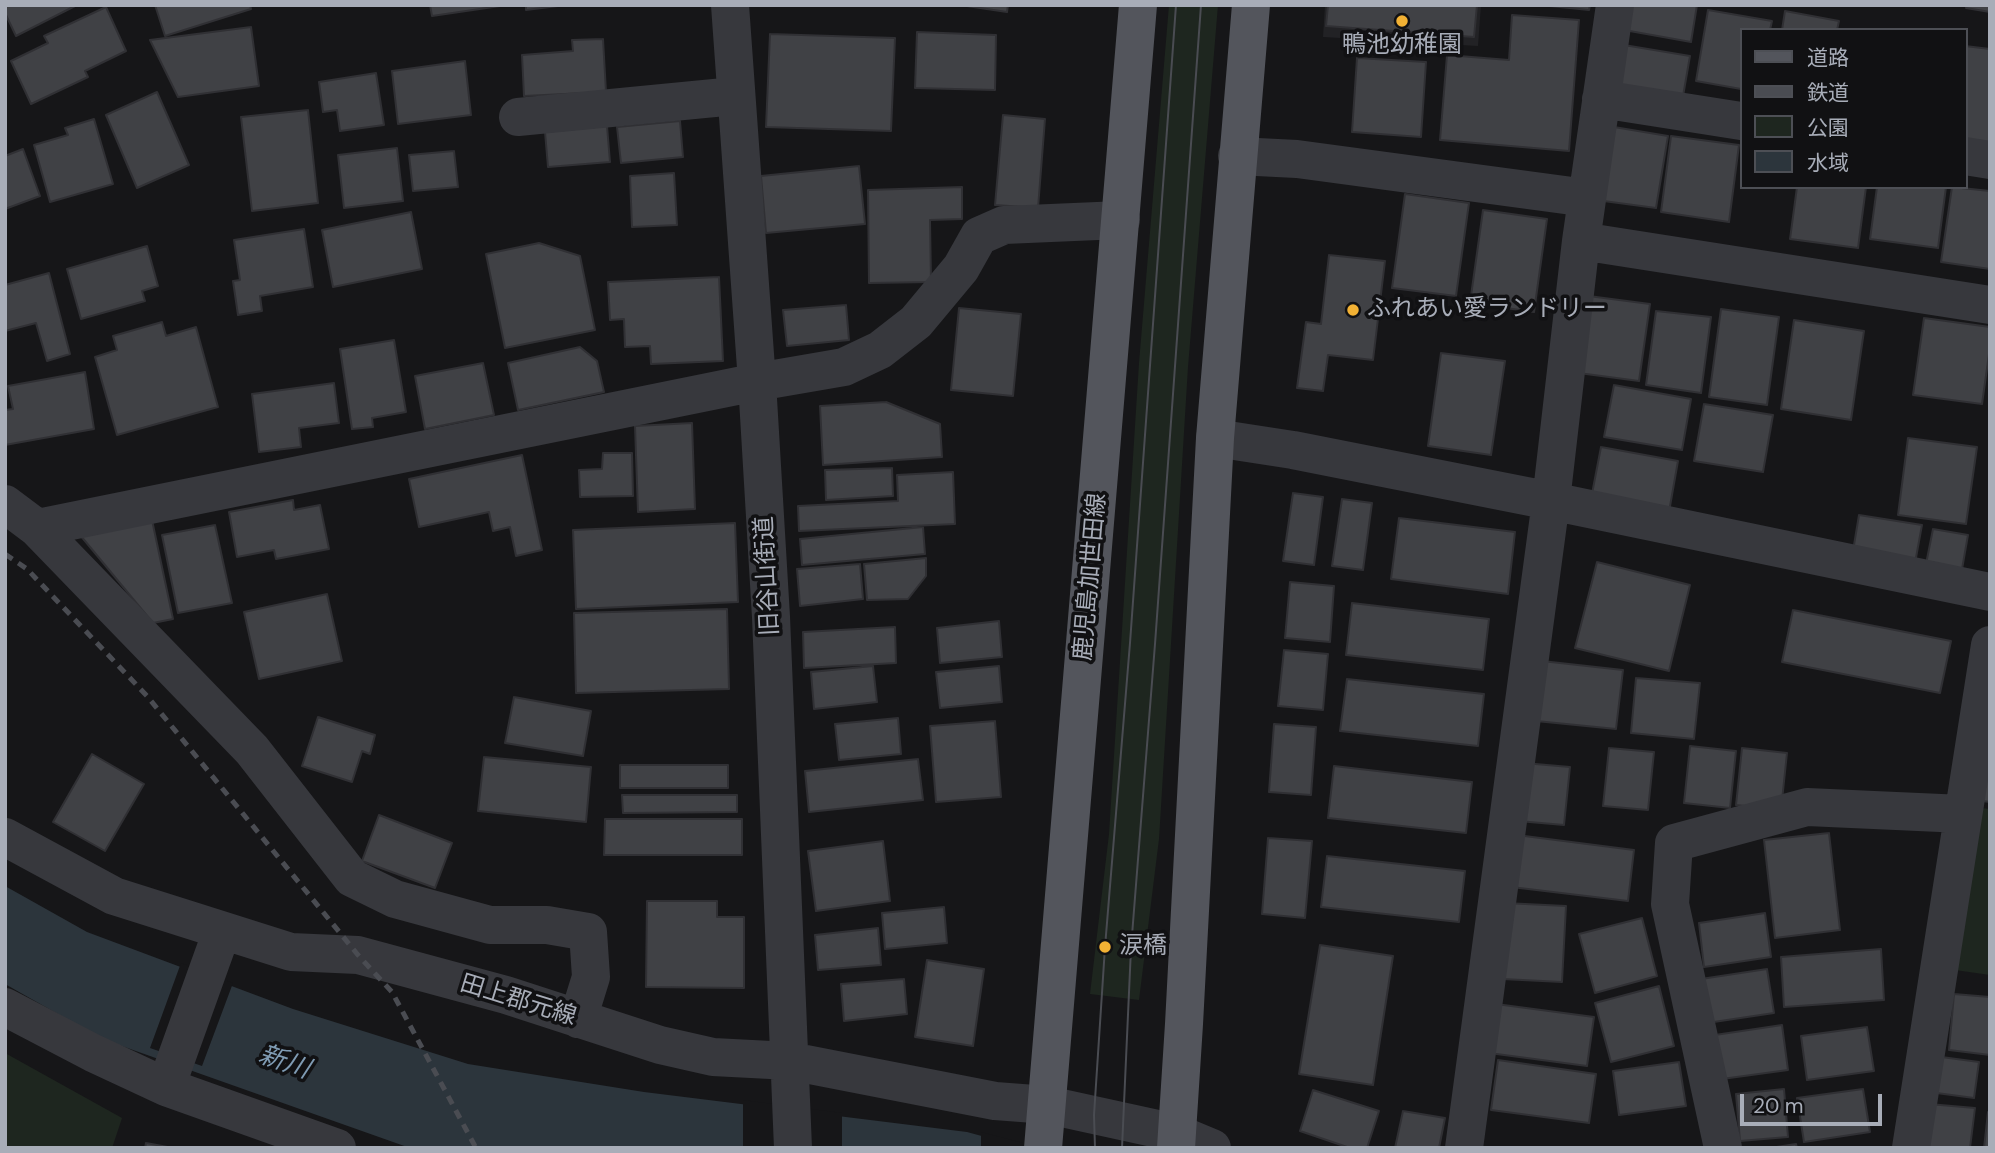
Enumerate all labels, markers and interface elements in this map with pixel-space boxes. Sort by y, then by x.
marker: 鴨池幼稚園 [1394,13,1410,29]
legend [1740,28,1967,189]
place label: 鴨池幼稚園 [1342,32,1462,60]
text: 道路 [1807,44,1849,72]
text: 鉄道 [1807,79,1849,107]
text: 公園 [1807,114,1849,142]
text: 水域 [1807,149,1849,177]
place label: ふれあい愛ランドリー [1367,296,1607,324]
marker: ふれあい愛ランドリー [1345,302,1361,318]
street label: 鹿児島加世田線 [1069,492,1113,662]
street label: 旧谷山街道 [750,515,786,637]
place label: 涙橋 [1119,933,1167,961]
marker: 涙橋 [1097,939,1113,955]
street label: 田上郡元線 [456,970,580,1032]
water label: 新川 [254,1040,314,1086]
scale bar [1743,1080,1885,1124]
text: 20 m [1753,1092,1804,1120]

